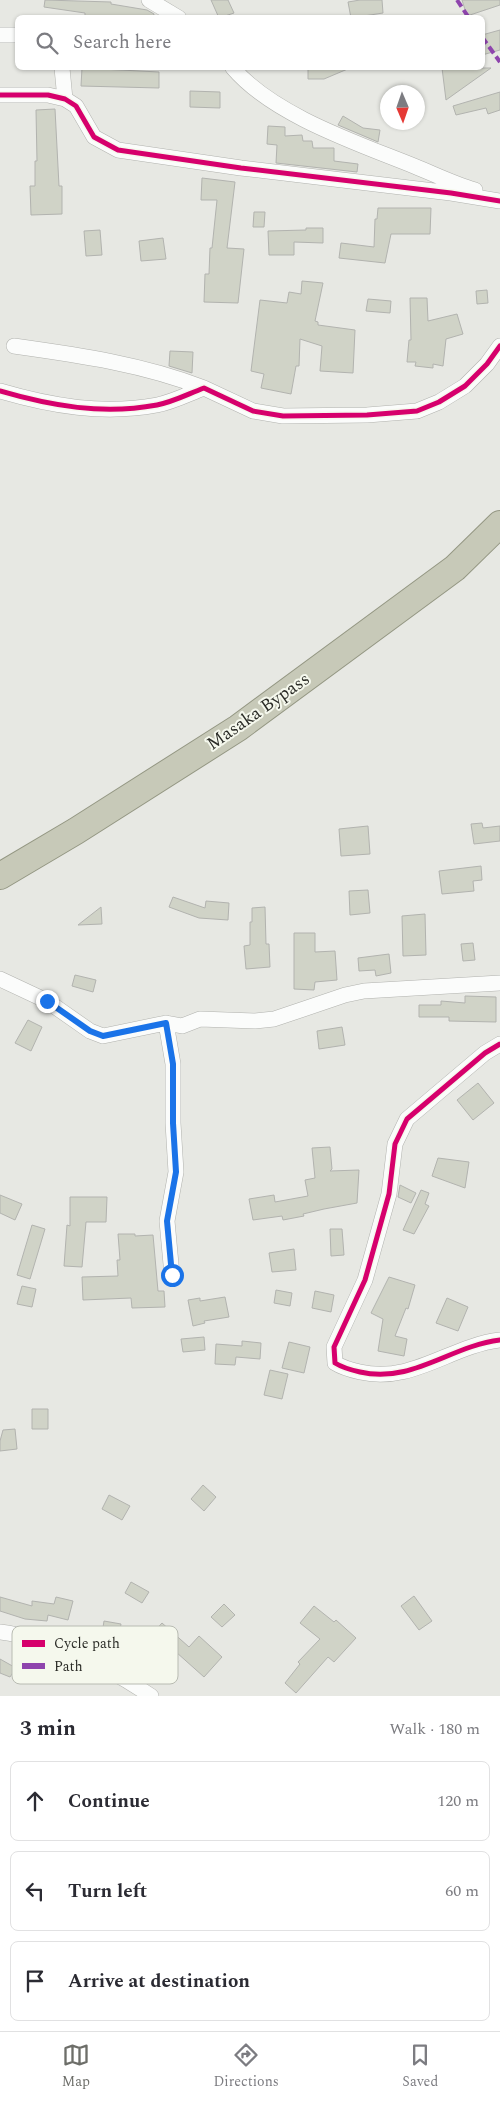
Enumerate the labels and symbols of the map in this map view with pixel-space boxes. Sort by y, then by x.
north arrow [380,85,425,130]
street label: Masaka Bypass [201,666,315,757]
route end [36,990,59,1013]
route start [161,1264,184,1287]
legend [12,1626,178,1684]
text: Cycle path [54,1633,120,1654]
text: Path [54,1656,83,1677]

